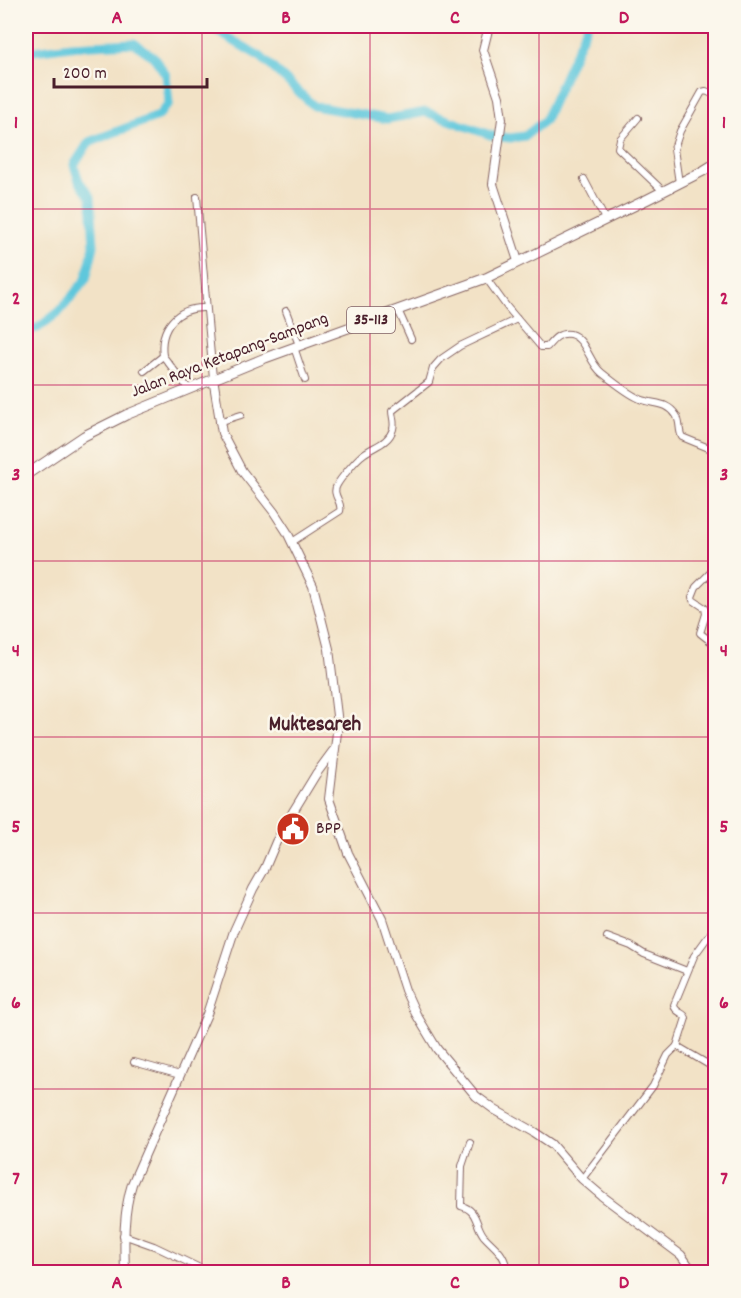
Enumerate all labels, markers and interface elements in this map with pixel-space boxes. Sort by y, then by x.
text: A [112,5,123,33]
text: B [281,5,291,33]
text: C [450,5,460,33]
text: D [619,5,630,33]
scale bar [54,51,207,89]
text: 200 m [63,62,107,87]
text: 1 [14,110,18,138]
text: 1 [722,110,726,138]
text: 2 [12,286,20,314]
text: 2 [720,286,728,314]
street label: Jalan Raya Ketapang-Sampang [128,307,332,405]
road number: 35-113 [347,307,395,333]
text: 3 [12,462,20,490]
text: 3 [720,462,728,490]
text: 4 [12,638,20,666]
text: 4 [720,638,728,666]
district label: Muktesareh [269,711,362,741]
public building icon: BPP [275,811,311,847]
text: 5 [11,814,21,842]
text: 5 [719,814,729,842]
place label: BPP [316,817,341,842]
text: 6 [11,990,21,1018]
text: 6 [719,990,729,1018]
text: 7 [12,1166,20,1194]
text: 7 [720,1166,728,1194]
text: A [112,1270,123,1298]
text: B [281,1270,291,1298]
text: C [450,1270,460,1298]
text: D [619,1270,630,1298]

